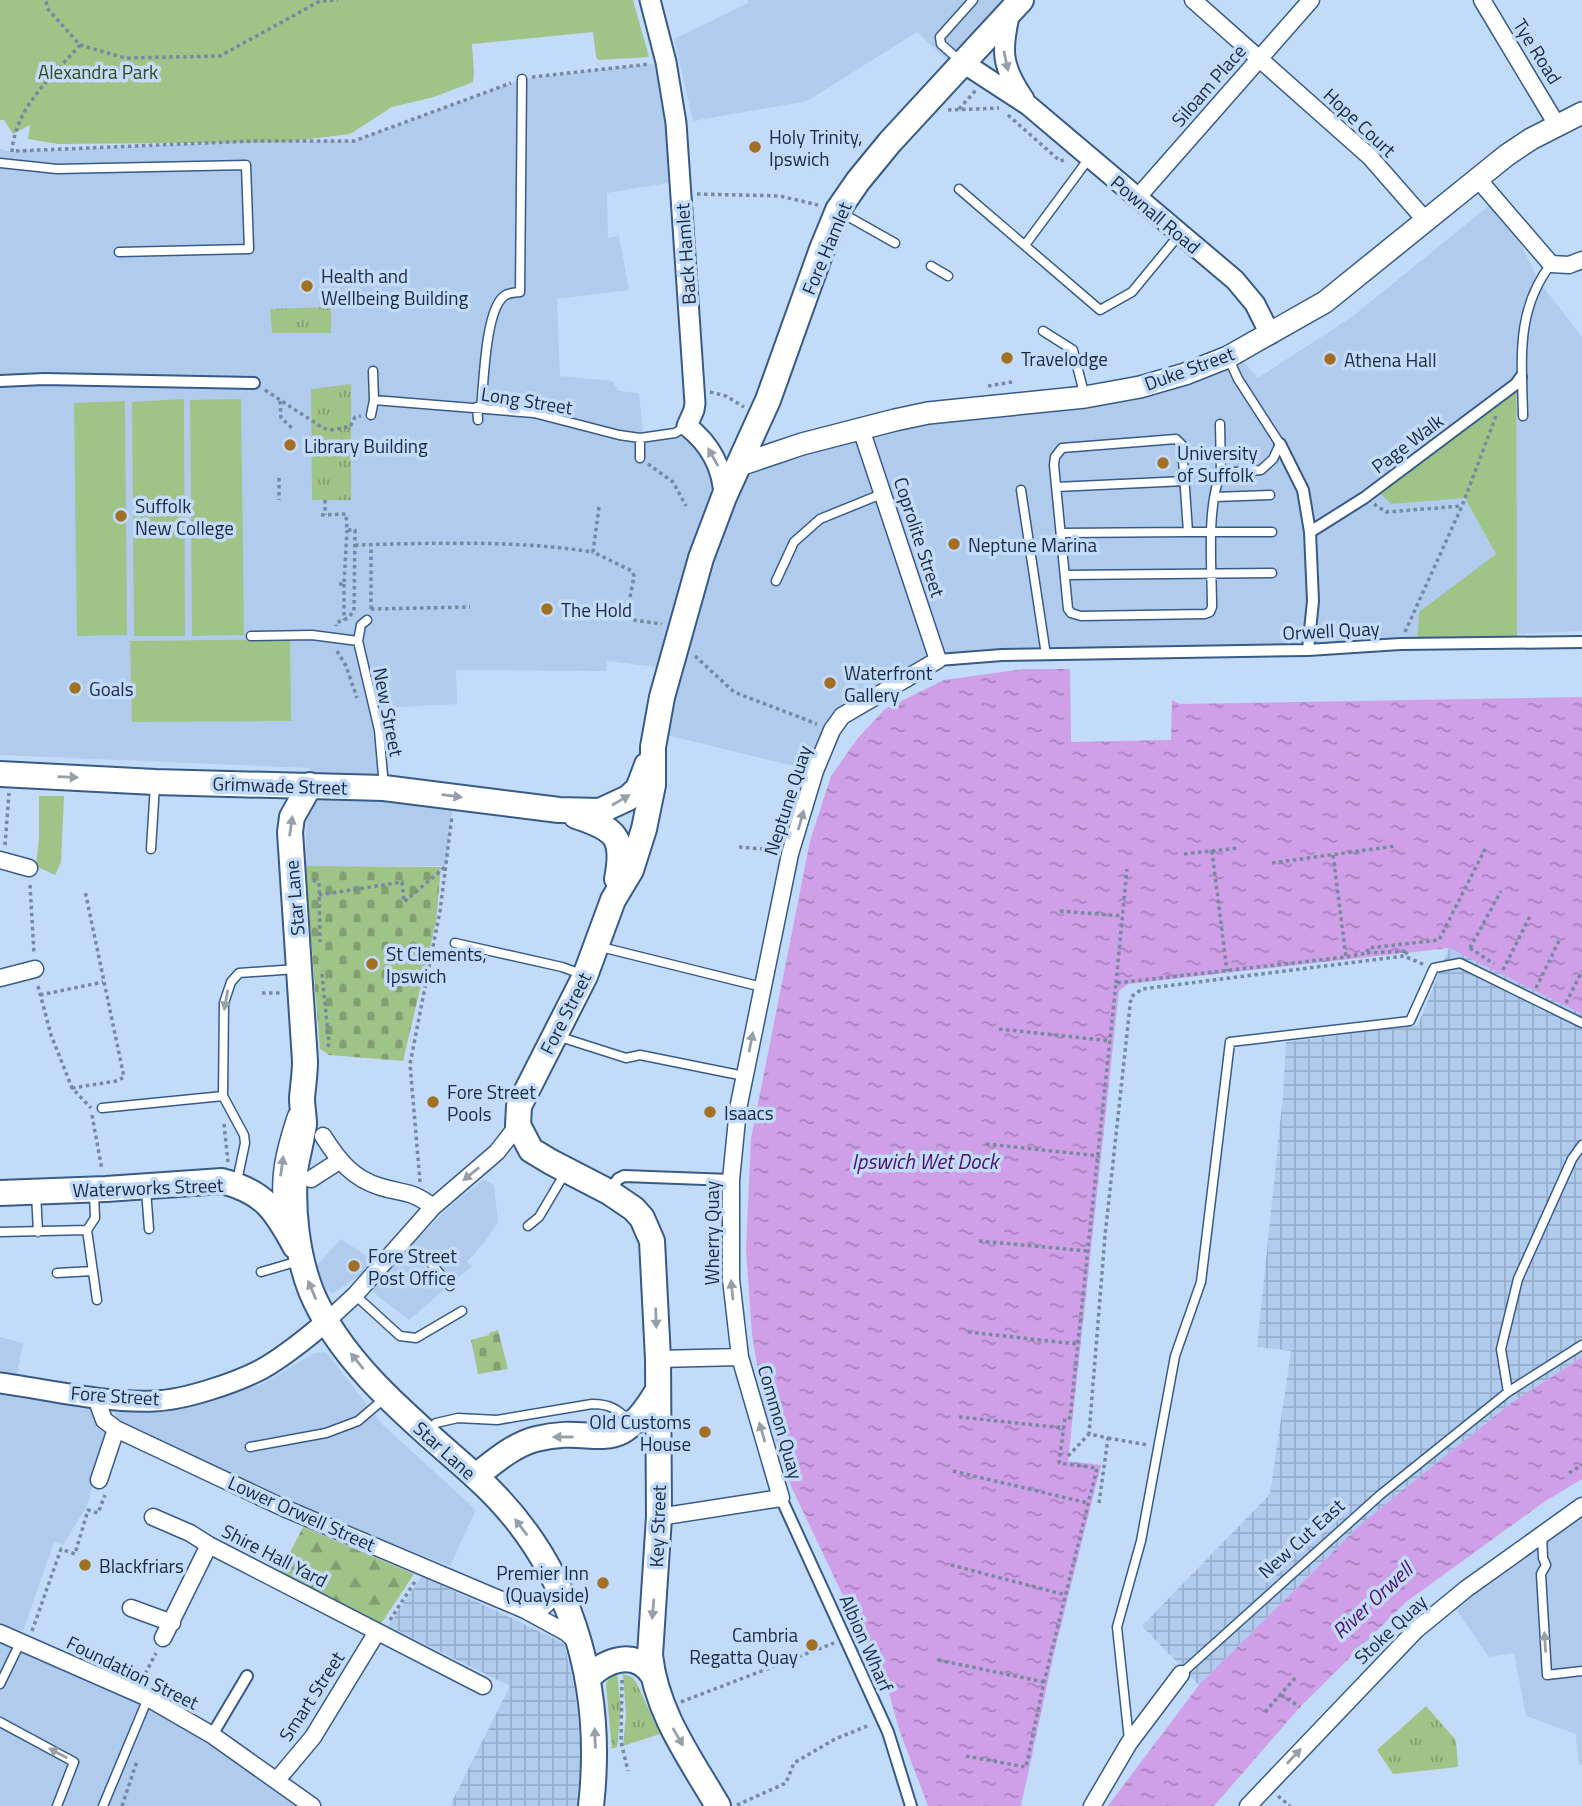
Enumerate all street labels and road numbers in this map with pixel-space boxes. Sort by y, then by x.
street label: Tye Road [1506,13,1570,89]
street label: Siloam Place [1164,37,1252,133]
street label: Hope Court [1317,81,1403,164]
street label: Pownall Road [1105,168,1207,260]
street label: Fore Hamlet [793,197,859,299]
street label: Back Hamlet [667,202,703,306]
street label: Duke Street [1140,338,1238,398]
street label: Long Street [479,378,575,422]
street label: Page Walk [1365,406,1449,480]
street label: Coprolite Street [887,473,953,601]
street label: Orwell Quay [1282,613,1380,647]
street label: New Street [366,665,412,759]
street label: Neptune Quay [756,741,818,859]
street label: Grimwade Street [212,768,348,802]
street label: Star Lane [276,859,312,937]
street label: Fore Street [532,967,598,1059]
street label: Waterworks Street [72,1170,224,1204]
street label: Wherry Quay [697,1181,726,1285]
street label: Common Quay [751,1361,811,1483]
street label: Fore Street [70,1377,161,1413]
street label: Star Lane [407,1414,483,1486]
street label: Lower Orwell Street [224,1467,381,1559]
street label: Key Street [641,1484,673,1568]
street label: New Cut East [1251,1491,1351,1585]
street label: Shire Hall Yard [217,1516,333,1594]
street label: Stoke Quay [1347,1587,1433,1671]
street label: Albion Wharf [833,1590,902,1697]
street label: Foundation Street [62,1627,204,1717]
street label: Smart Street [271,1645,351,1747]

